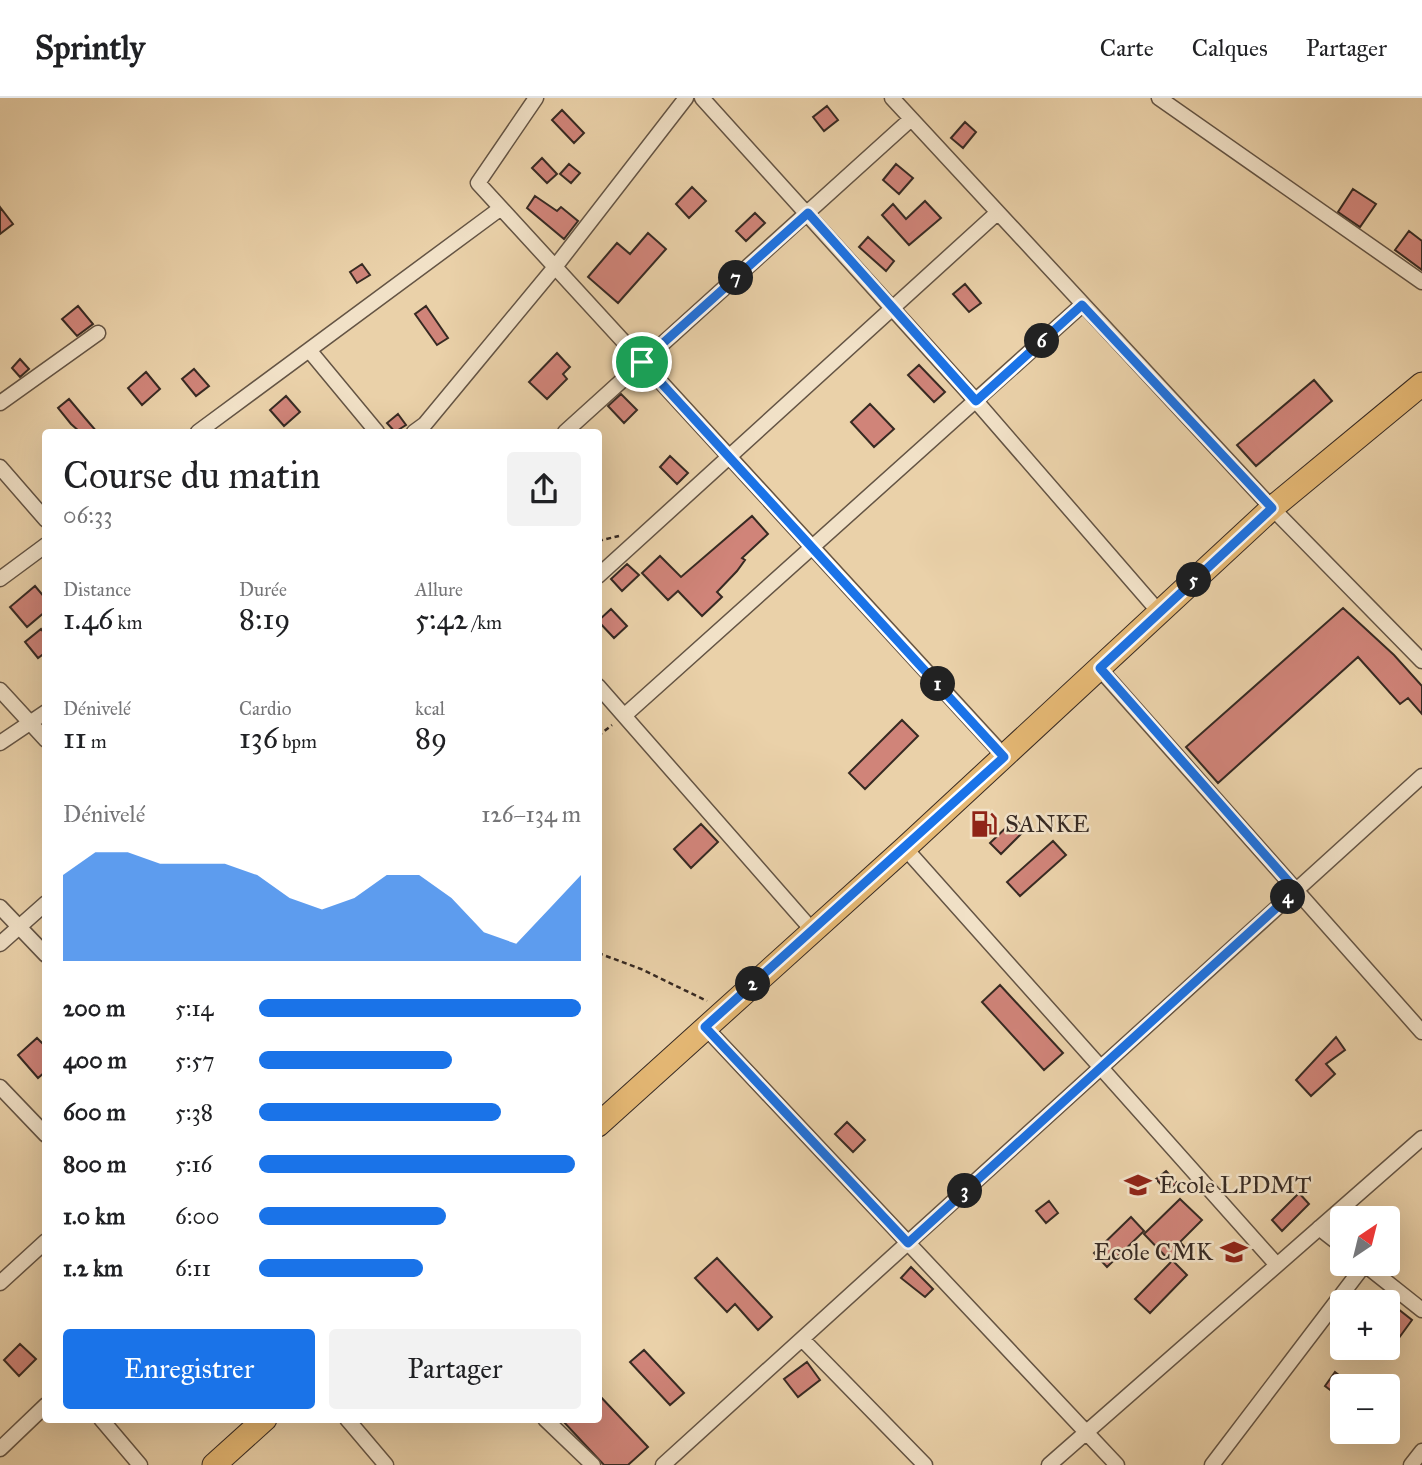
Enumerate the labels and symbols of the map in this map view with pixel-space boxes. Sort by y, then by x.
pin: 7 [718,260,754,296]
pin: 6 [1024,324,1060,358]
pin [612,332,672,392]
pin: 5 [1176,562,1212,598]
pin: 1 [920,666,956,702]
fuel station icon: SANKE [969,809,999,839]
place label: SANKE [1005,809,1090,839]
pin: 4 [1270,880,1306,914]
pin: 2 [736,966,770,1001]
school or university icon: Ecole LPDMT [1123,1170,1153,1200]
place label: Ecole LPDMT [1159,1170,1311,1200]
pin: 3 [948,1174,982,1208]
north arrow [1330,1206,1400,1276]
place label: Ecole CMK [1094,1237,1214,1267]
school or university icon: Ecole CMK [1219,1237,1249,1267]

